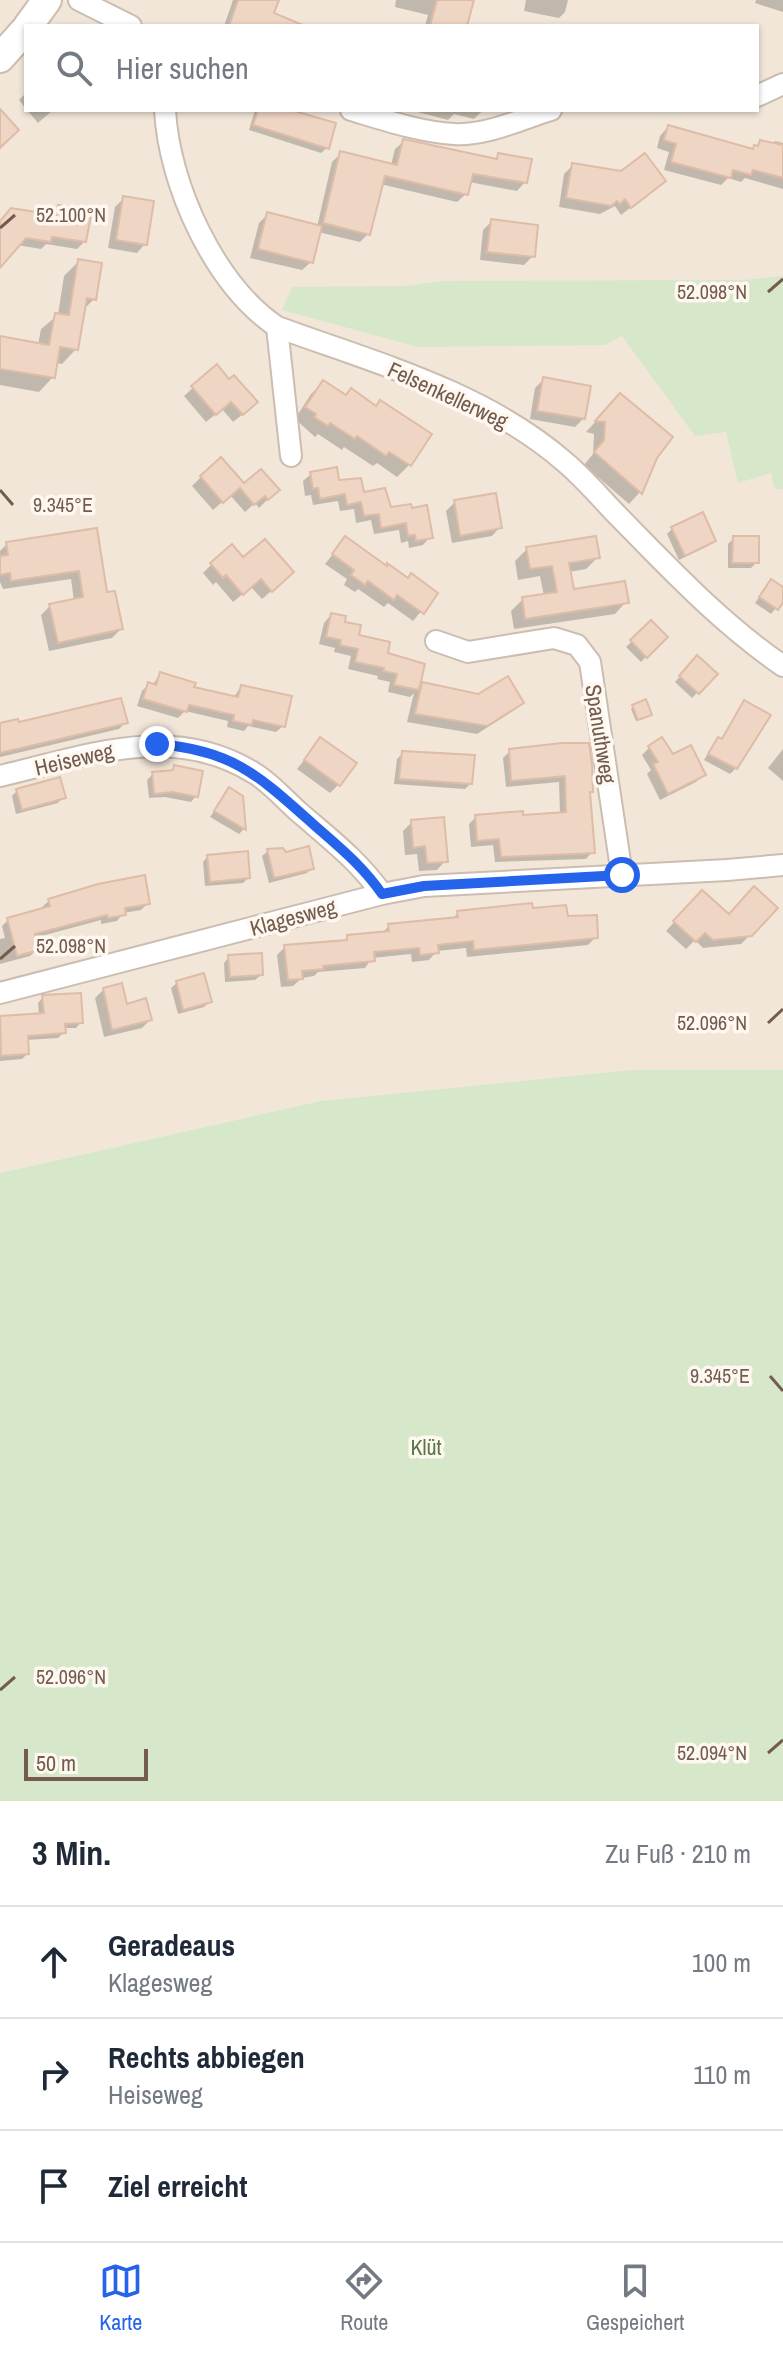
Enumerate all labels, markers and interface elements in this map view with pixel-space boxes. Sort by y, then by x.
search box [24,24,759,112]
icon: search [52,46,96,90]
text: Hier suchen [116,48,249,88]
text: 52.100°N [36,201,106,228]
text: 52.098°N [677,278,747,305]
street label: Felsenkellerweg [383,354,513,436]
text: 9.345°E [33,491,93,518]
street label: Spanuthweg [578,682,624,786]
route end [139,726,175,762]
street label: Heiseweg [32,735,116,783]
route start [604,857,640,893]
street label: Klagesweg [246,891,340,943]
text: 52.098°N [36,932,106,959]
text: 52.096°N [677,1009,747,1036]
text: 9.345°E [690,1362,750,1389]
park label: Klüt [410,1432,442,1462]
text: 52.096°N [36,1663,106,1690]
text: 52.094°N [677,1739,747,1766]
scale bar [24,1745,148,1781]
text: 50 m [36,1748,76,1778]
text: 3 Min. [32,1830,111,1876]
text: Zu Fuß · 210 m [605,1836,751,1871]
text: Geradeaus [108,1925,235,1965]
icon: ahead [32,1940,76,1984]
text: 100 m [692,1945,751,1980]
text: Klagesweg [108,1965,212,2000]
text: Rechts abbiegen [108,2037,305,2077]
icon: right [32,2052,76,2096]
text: 110 m [693,2057,751,2092]
text: Heiseweg [108,2077,203,2112]
icon: arrive [32,2164,76,2208]
text: Ziel erreicht [108,2166,247,2206]
tab: Karte [99,2259,143,2337]
tab: Route [340,2259,388,2337]
tab: Gespeichert [586,2259,684,2337]

